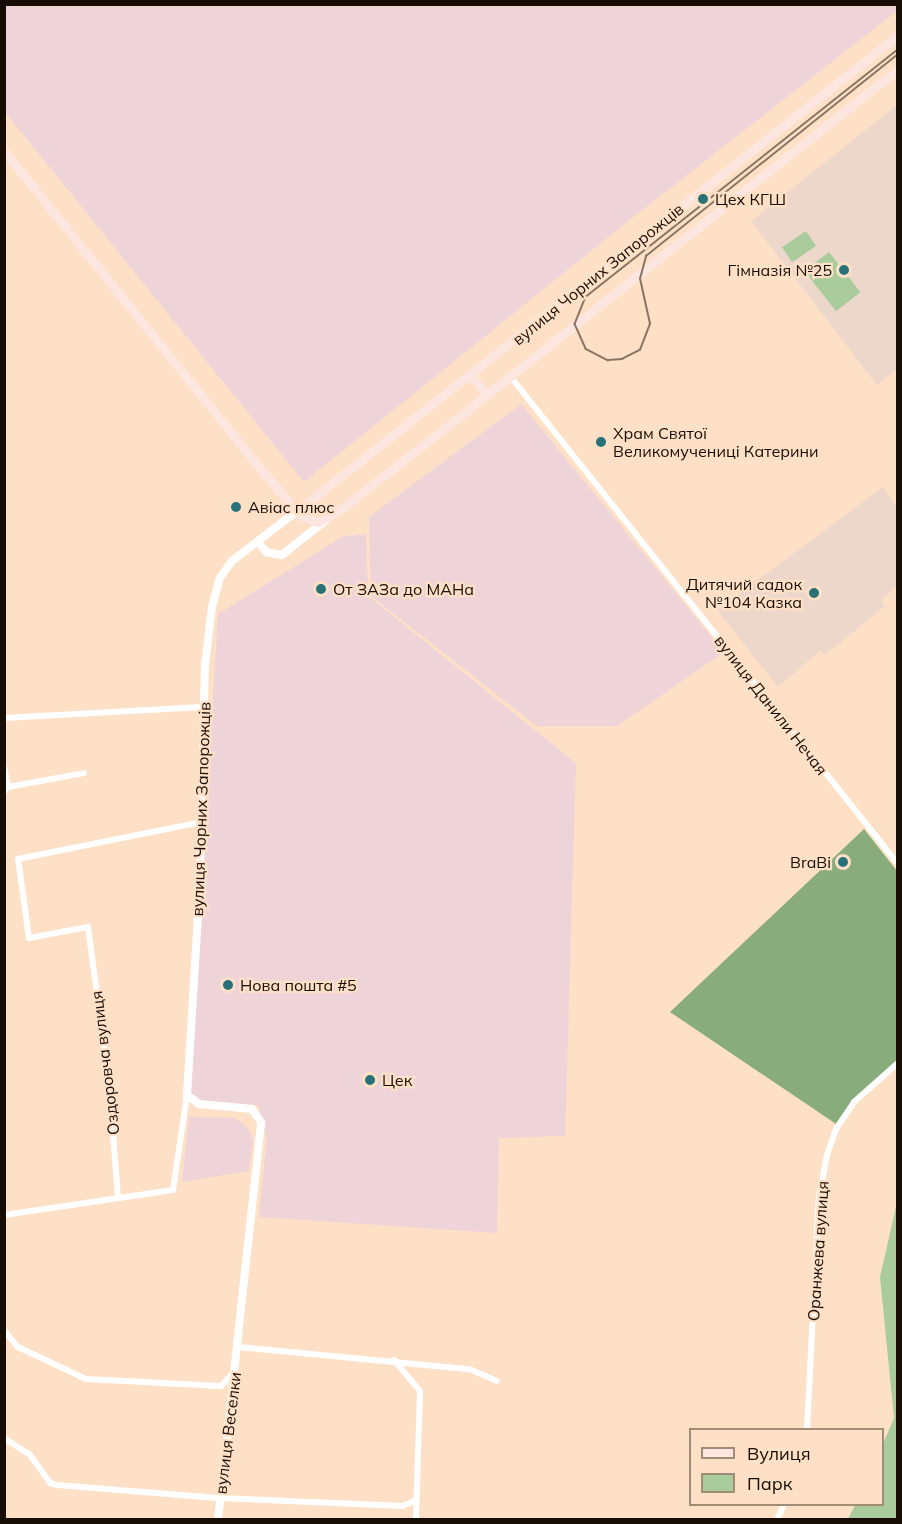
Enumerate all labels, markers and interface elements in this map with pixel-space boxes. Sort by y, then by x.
place label: Цех КГШ [715,189,786,209]
marker: Цех КГШ [696,192,710,206]
street label: вулиця Чорних Запорожців [509,199,687,349]
place label: Гімназія №25 [727,260,832,280]
marker: Гімназія №25 [837,263,851,277]
place label: Храм Святої Великомучениці Катерини [613,423,819,461]
marker: Храм Святої Великомучениці Катерини [594,435,608,449]
place label: Авіас плюс [248,497,334,517]
marker: Авіас плюс [229,500,243,514]
place label: Дитячий садок №104 Казка [686,574,802,612]
place label: От ЗАЗа до МАНа [333,579,474,599]
marker: От ЗАЗа до МАНа [314,582,328,596]
marker: Дитячий садок №104 Казка [807,586,821,600]
street label: вулиця Данили Нечая [710,631,832,779]
street label: вулиця Чорних Запорожців [188,701,214,917]
place label: BraBi [790,852,831,872]
marker: BraBi [836,855,850,869]
place label: Нова пошта #5 [240,975,357,995]
marker: Нова пошта #5 [221,978,235,992]
street label: Оздоровча вулиця [87,990,123,1136]
place label: Цек [382,1070,412,1090]
marker: Цек [363,1073,377,1087]
street label: Оранжева вулиця [804,1180,832,1322]
street label: вулиця Веселки [211,1371,245,1495]
legend [689,1428,884,1506]
text: Вулиця [747,1442,811,1465]
text: Парк [747,1472,792,1495]

